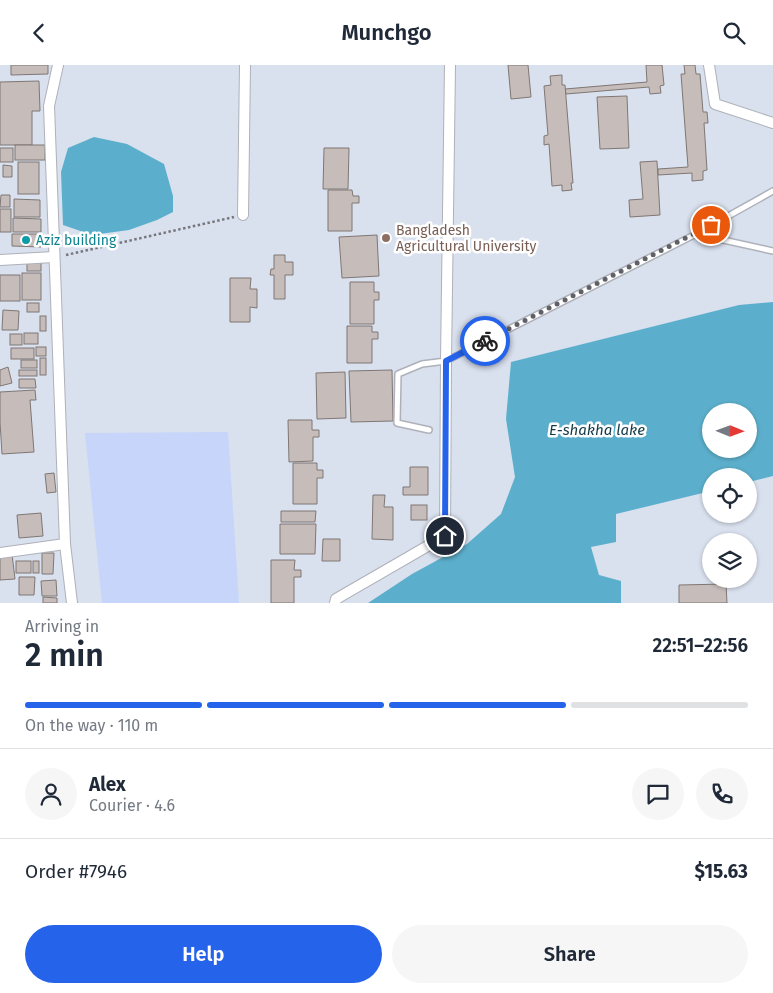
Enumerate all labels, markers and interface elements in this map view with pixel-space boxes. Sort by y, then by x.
icon: back [25,19,53,47]
text: Munchgo [341,19,432,46]
icon: search [720,19,748,47]
pin [690,204,732,246]
icon: bag [697,211,725,239]
place label: Bangladesh Agricultural University [396,222,536,255]
place label: Aziz building [36,232,117,249]
marker: Bangladesh Agricultural University [380,232,392,244]
marker: Aziz building [20,234,32,246]
courier [460,316,510,366]
icon: bike [471,327,499,355]
north arrow [702,403,758,457]
map controls [702,403,757,588]
water label: E-shakha lake [549,421,645,439]
button: locate [702,468,757,523]
pin [424,515,466,557]
icon: home [431,522,459,550]
button: layers [702,533,757,588]
text: Arriving in [25,617,99,636]
text: 22:51–22:56 [653,634,748,657]
text: 2 min [25,636,104,674]
text: On the way · 110 m [25,716,158,735]
button: person [25,768,77,820]
button: chat [632,768,684,820]
button: phone [696,768,748,820]
text: Alex [89,773,126,796]
text: Courier · 4.6 [89,796,175,815]
text: Order #7946 [25,860,127,883]
text: $15.63 [694,860,748,883]
button: Help [25,925,382,983]
button: Share [392,925,748,983]

